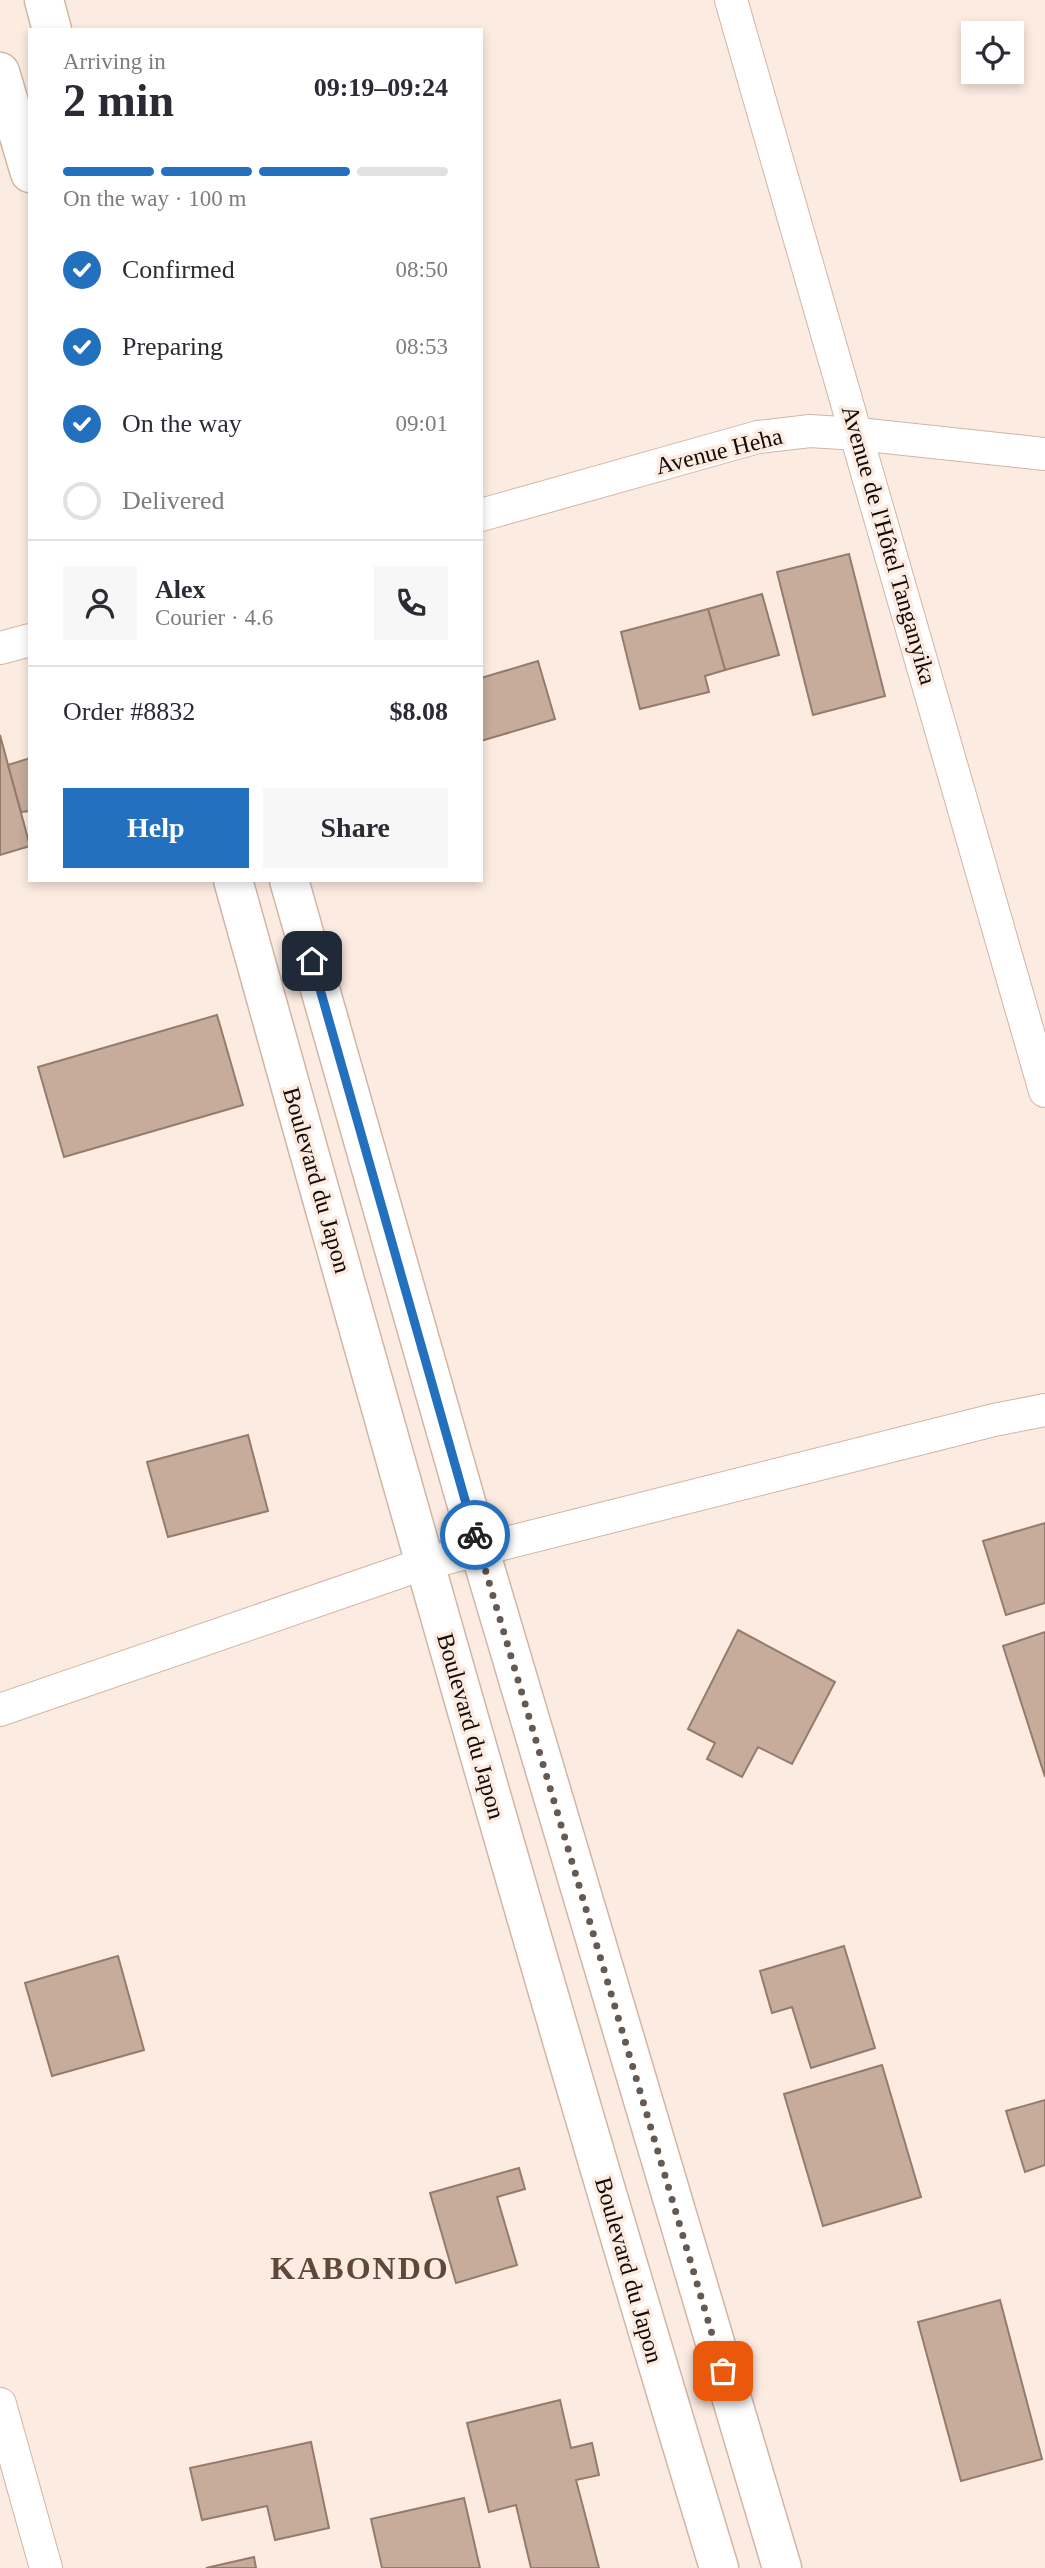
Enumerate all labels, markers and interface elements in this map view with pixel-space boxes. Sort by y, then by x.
map controls [961,21,1024,84]
button: locate [961,21,1024,84]
text: Arriving in [63,49,166,74]
text: 09:19–09:24 [314,73,448,102]
text: 2 min [63,75,174,126]
text: On the way · 100 m [63,186,246,211]
icon: check [63,251,101,289]
text: Confirmed [122,255,235,284]
text: 08:50 [396,257,448,282]
icon: check [63,328,101,366]
text: Preparing [122,332,223,361]
text: 08:53 [396,334,448,359]
street label: Avenue de l'Hôtel Tanganyika [837,403,941,688]
icon: check [63,405,101,443]
text: On the way [122,409,242,438]
text: 09:01 [396,411,448,436]
street label: Avenue Heha [653,423,785,479]
text: Delivered [122,486,225,515]
button: person [63,566,137,640]
button: phone [374,566,448,640]
text: Alex [155,575,206,604]
text: Courier · 4.6 [155,605,273,630]
text: Order #8832 [63,697,195,726]
text: $8.08 [390,697,448,726]
button: Help [63,788,249,868]
button: Share [263,788,448,868]
pin [282,931,342,991]
icon: home [293,942,331,980]
street label: Boulevard du Japon [278,1084,356,1276]
courier [440,1500,510,1570]
icon: bike [456,1516,494,1554]
street label: Boulevard du Japon [432,1630,510,1822]
street label: Boulevard du Japon [590,2174,668,2366]
district label: KABONDO [270,2250,450,2286]
pin [693,2341,753,2401]
icon: bag [704,2352,742,2390]

